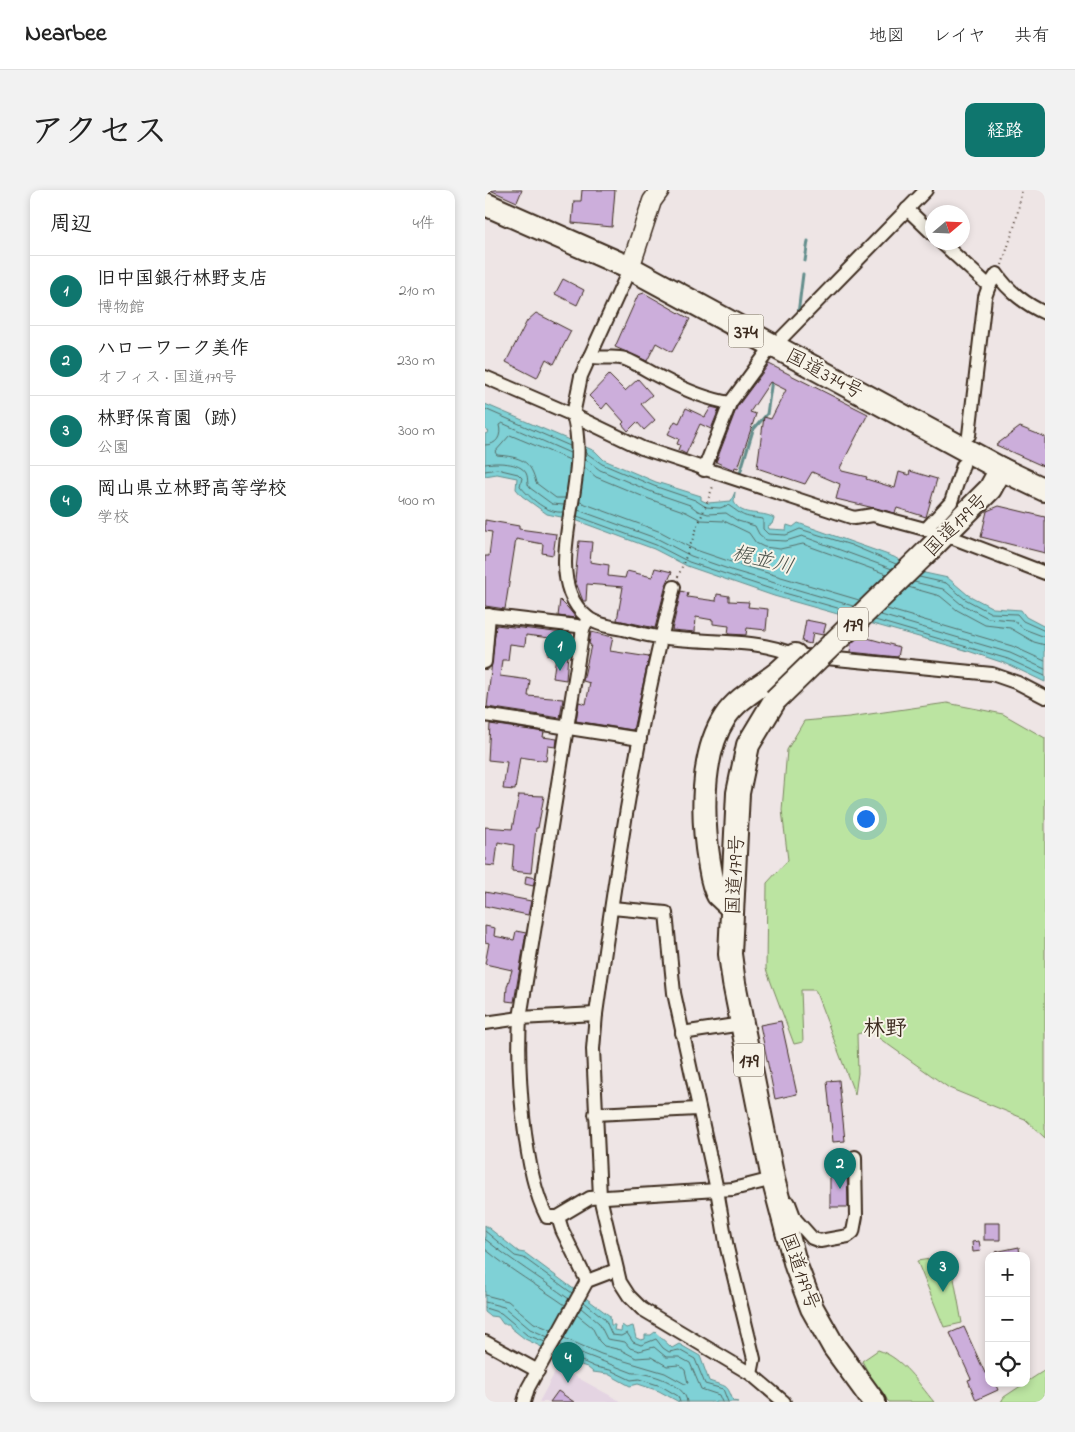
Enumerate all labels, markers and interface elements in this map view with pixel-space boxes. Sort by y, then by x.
text: Nearbee [25,17,107,52]
text: 地図 [869,24,905,50]
text: レイヤ [933,24,986,50]
text: 共有 [1014,24,1050,50]
button: 経路 [965,103,1045,157]
text: アクセス [30,108,168,159]
north arrow [925,205,970,250]
text: 周辺 [50,210,92,240]
text: 4件 [412,212,435,236]
text: 旧中国銀行林野支店 [97,266,268,293]
text: 1 [63,279,69,303]
text: 210 m [399,279,435,303]
text: 博物館 [97,296,145,320]
road number: 374 [729,314,763,348]
text: ハローワーク美作 [97,336,249,363]
street label: 国道374号 [780,343,868,408]
text: 2 [62,349,70,373]
text: 230 m [397,349,435,373]
text: オフィス · 国道179号 [97,366,237,390]
text: 林野保育園（跡） [97,406,249,433]
text: 3 [63,419,69,443]
text: 300 m [398,419,435,443]
text: 公園 [97,436,129,460]
text: 岡山県立林野高等学校 [97,476,287,503]
street label: 国道179号 [918,487,996,565]
text: 4 [63,489,69,513]
text: 400 m [398,489,435,513]
text: 学校 [97,506,129,530]
water label: 梶並川 [728,539,797,583]
road number: 179 [838,608,868,640]
pin: 1 [544,630,576,671]
your location [853,806,879,832]
street label: 国道179号 [720,834,753,916]
district label: 林野 [863,1014,907,1046]
road number: 179 [734,1044,764,1076]
pin: 2 [824,1148,856,1189]
street label: 国道179号 [771,1229,826,1315]
pin: 3 [927,1251,959,1292]
map controls [985,1252,1030,1387]
button: + [985,1252,1030,1297]
button: − [985,1297,1030,1342]
pin: 4 [552,1342,584,1383]
button: locate [985,1342,1030,1387]

